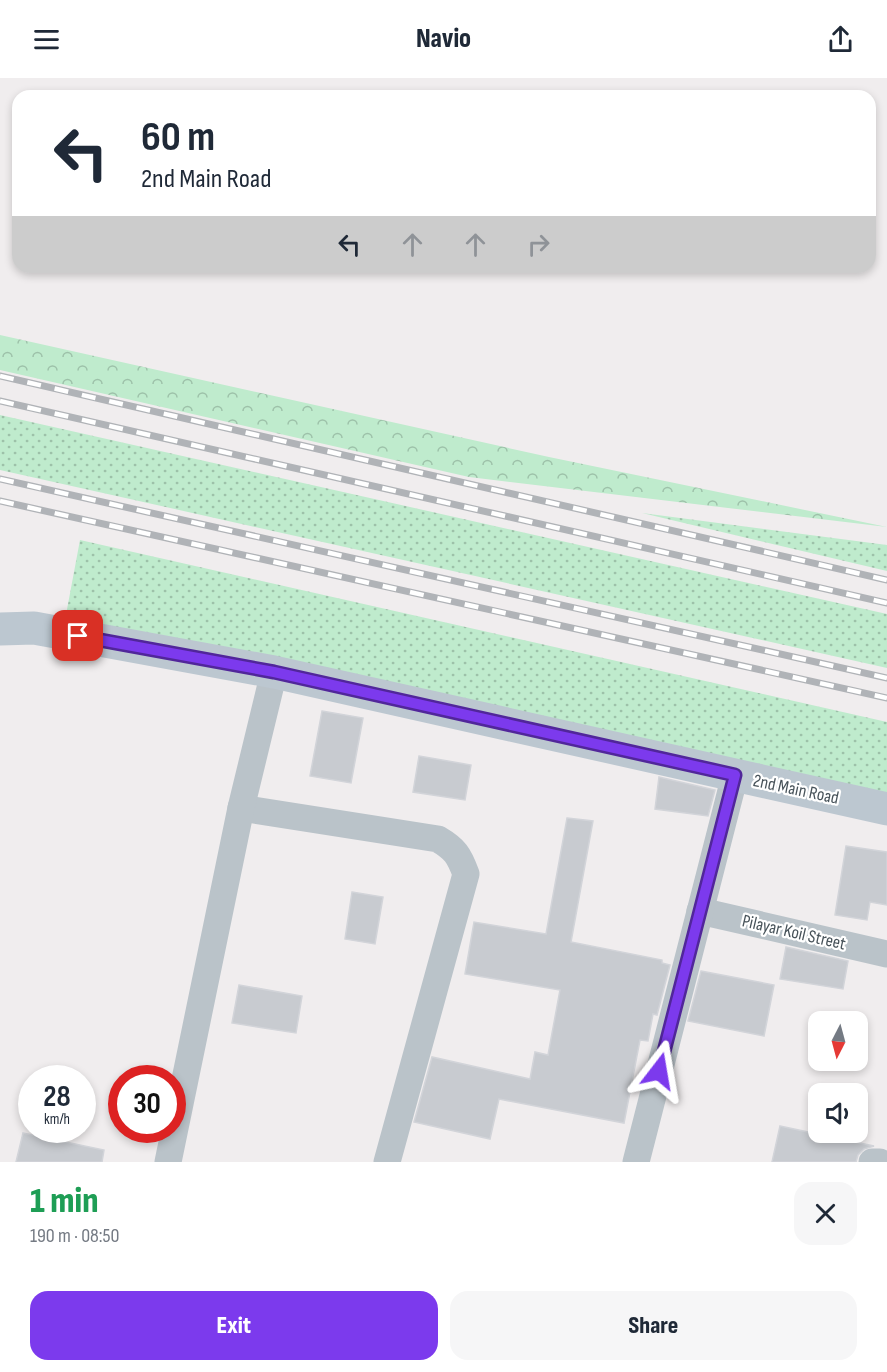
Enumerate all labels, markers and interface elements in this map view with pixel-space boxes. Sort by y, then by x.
icon: menu [30,23,63,56]
text: Navio [416,23,471,55]
icon: share [824,23,857,56]
text: 60 m [141,112,215,163]
icon: left [42,114,120,192]
text: 2nd Main Road [141,163,272,195]
icon: left [333,228,366,261]
icon: ahead [396,228,429,261]
icon: ahead [459,228,492,261]
icon: right [522,228,555,261]
pin [52,610,103,661]
icon: arrive [61,619,94,652]
street label: 2nd Main Road [751,770,841,809]
street label: Pilayar Koil Street [740,910,848,955]
north arrow [808,1011,868,1071]
map controls [808,1011,868,1143]
position arrow [627,1039,691,1103]
speed limit sign: 30 [108,1065,186,1143]
text: 28 [43,1079,71,1115]
button: sound [808,1083,868,1143]
text: km/h [44,1110,70,1129]
text: 1 min [30,1180,98,1223]
button: close [794,1182,857,1245]
text: 190 m · 08:50 [30,1224,120,1248]
button: Exit [30,1291,438,1360]
button: Share [450,1291,857,1360]

